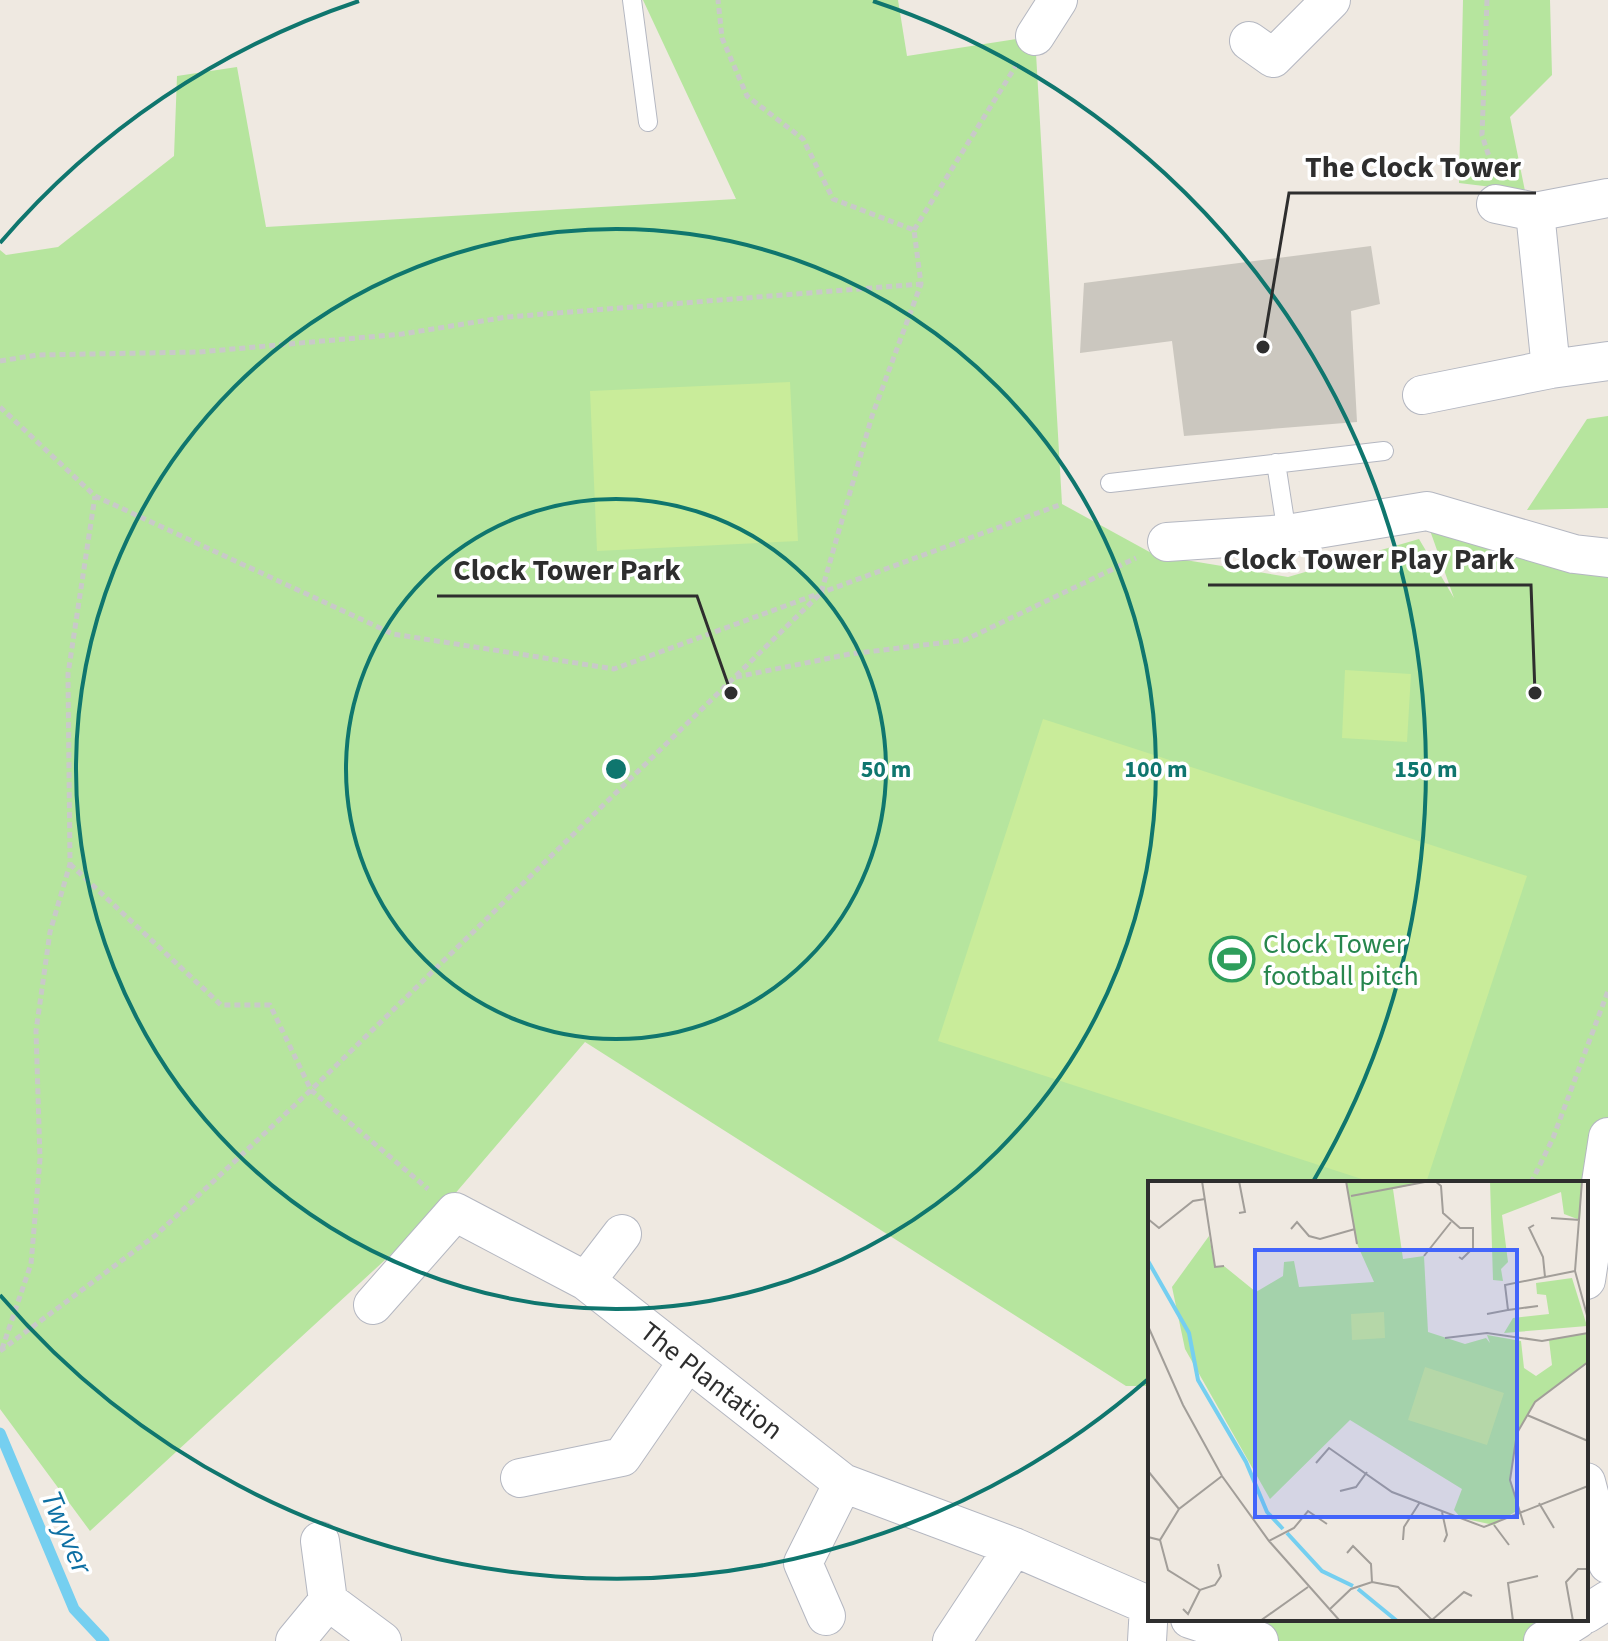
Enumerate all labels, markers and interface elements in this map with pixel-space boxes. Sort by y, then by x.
callout: The Clock Tower [1289,139,1536,193]
text: The Clock Tower [1305,146,1521,189]
callout: Clock Tower Play Park [1208,531,1531,585]
text: Clock Tower Play Park [1223,538,1515,581]
callout: Clock Tower Park [437,542,697,596]
text: Clock Tower Park [453,549,681,592]
text: 50 m [861,752,911,787]
text: 100 m [1124,752,1188,787]
text: 150 m [1394,752,1458,787]
centre of rings [602,755,630,783]
place label: Clock Tower football pitch [1263,924,1419,996]
sports icon: Clock Tower football pitch [1208,935,1256,983]
inset map [1148,1181,1588,1621]
street label: The Plantation [631,1312,791,1449]
water label: Twyver [30,1484,104,1582]

